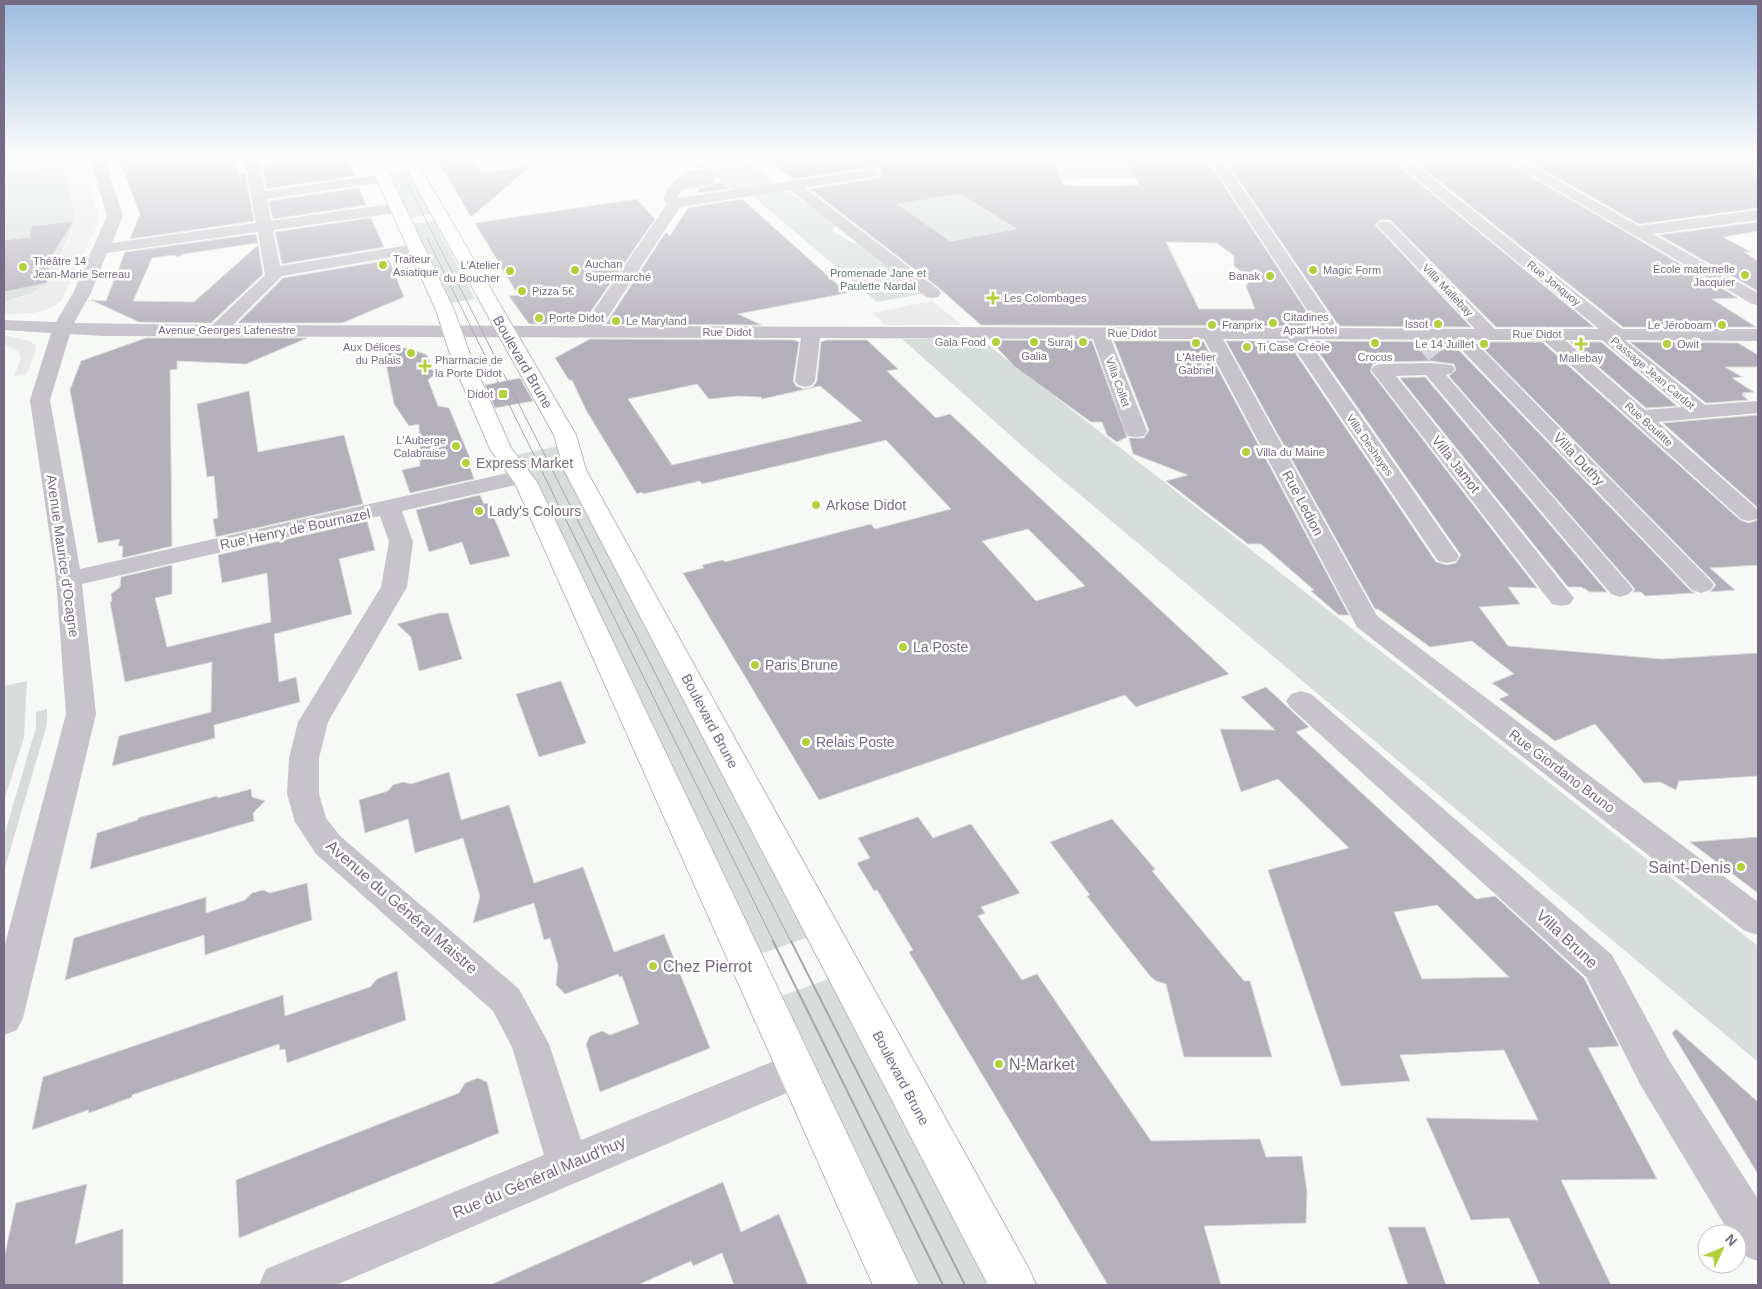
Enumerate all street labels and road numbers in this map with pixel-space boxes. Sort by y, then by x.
street label: Rue Jonquoy [1525,258,1583,308]
street label: Villa Mallebay [1420,261,1476,319]
street label: Boulevard Brune [490,313,556,411]
street label: Avenue Georges Lafenestre [158,324,296,336]
street label: Rue Didot [703,326,751,338]
street label: Rue Didot [1108,327,1156,339]
street label: Rue Didot [1513,328,1561,340]
street label: Passage Jean Cardot [1609,334,1697,412]
street label: Villa Collet [1104,356,1132,408]
street label: Rue Boulitte [1623,399,1675,449]
street label: Villa Deshayes [1344,412,1396,479]
street label: Villa Duthy [1550,429,1608,489]
street label: Villa Jamot [1429,432,1483,496]
street label: Rue Ledion [1279,468,1327,538]
street label: Avenue Maurice d'Ocagne [44,474,82,639]
street label: Rue Henry de Bournazel [218,505,372,553]
street label: Boulevard Brune [678,671,742,771]
street label: Rue Giordano Bruno [1506,726,1618,816]
street label: Avenue du Général Maistre [323,837,481,977]
street label: Villa Brune [1533,906,1601,972]
street label: Boulevard Brune [869,1028,933,1128]
street label: Rue du Général Maud'huy [450,1133,628,1221]

